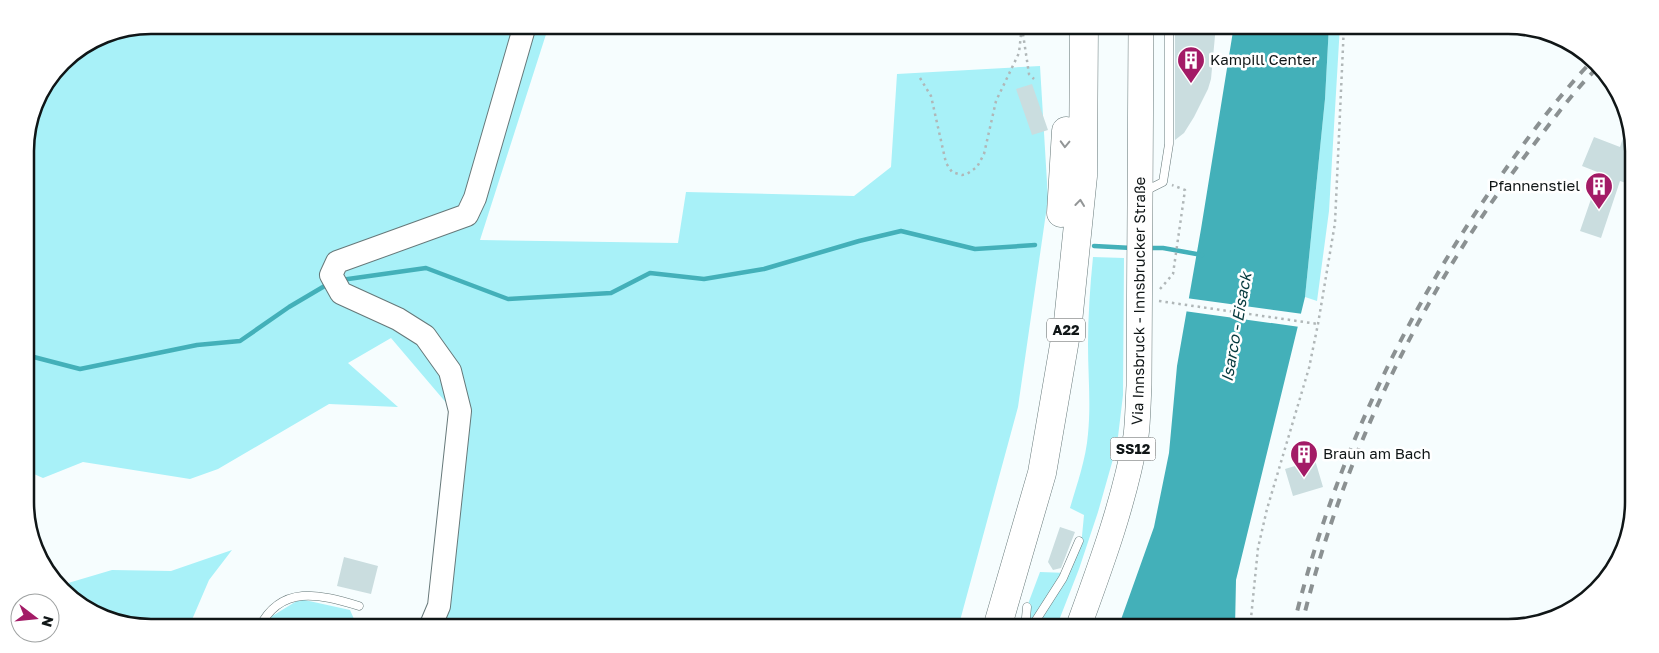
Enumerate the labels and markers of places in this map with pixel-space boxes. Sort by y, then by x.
building icon: Kampill Center [1176,45,1206,84]
place label: Kampill Center [1210,50,1317,68]
building icon: Pfannenstiel [1584,171,1614,210]
place label: Pfannenstiel [1489,176,1580,194]
building icon: Braun am Bach [1289,439,1319,478]
place label: Braun am Bach [1323,444,1431,462]

